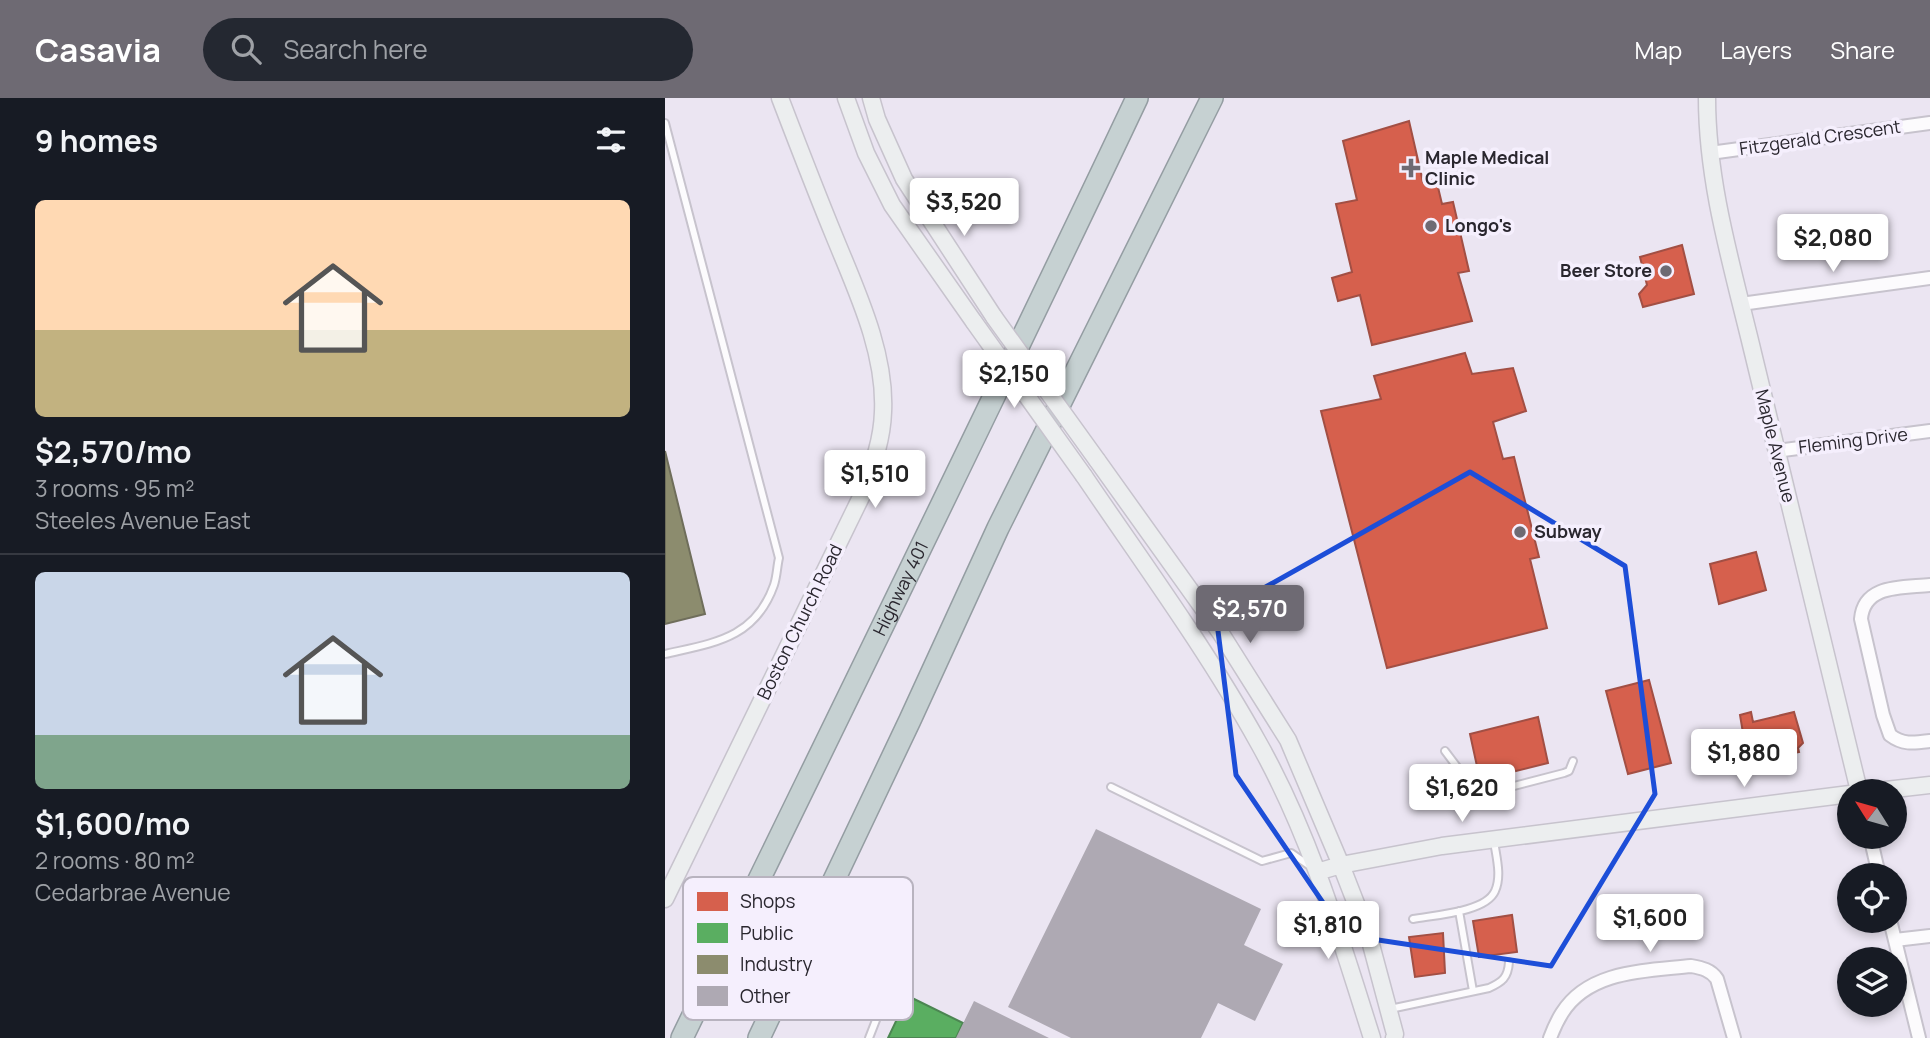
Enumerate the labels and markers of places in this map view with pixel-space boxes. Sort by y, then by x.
place label: Maple Medical Clinic [1425,145,1549,190]
marker: Maple Medical Clinic [1403,160,1419,176]
pin: $3,520 [907,178,1021,238]
place label: Longo's [1445,213,1512,237]
pin: $2,080 [1776,214,1890,274]
marker: Longo's [1423,218,1439,234]
place label: Beer Store [1560,258,1652,282]
marker: Beer Store [1658,263,1674,279]
pin: $2,150 [957,350,1071,410]
pin: $1,510 [818,450,932,510]
place label: Subway [1534,519,1602,543]
marker: Subway [1512,524,1528,540]
pin: $2,570 [1193,586,1307,645]
pin: $1,880 [1687,730,1801,789]
pin: $1,620 [1405,764,1519,824]
pin: $1,600 [1593,894,1707,954]
pin: $1,810 [1271,902,1385,961]

